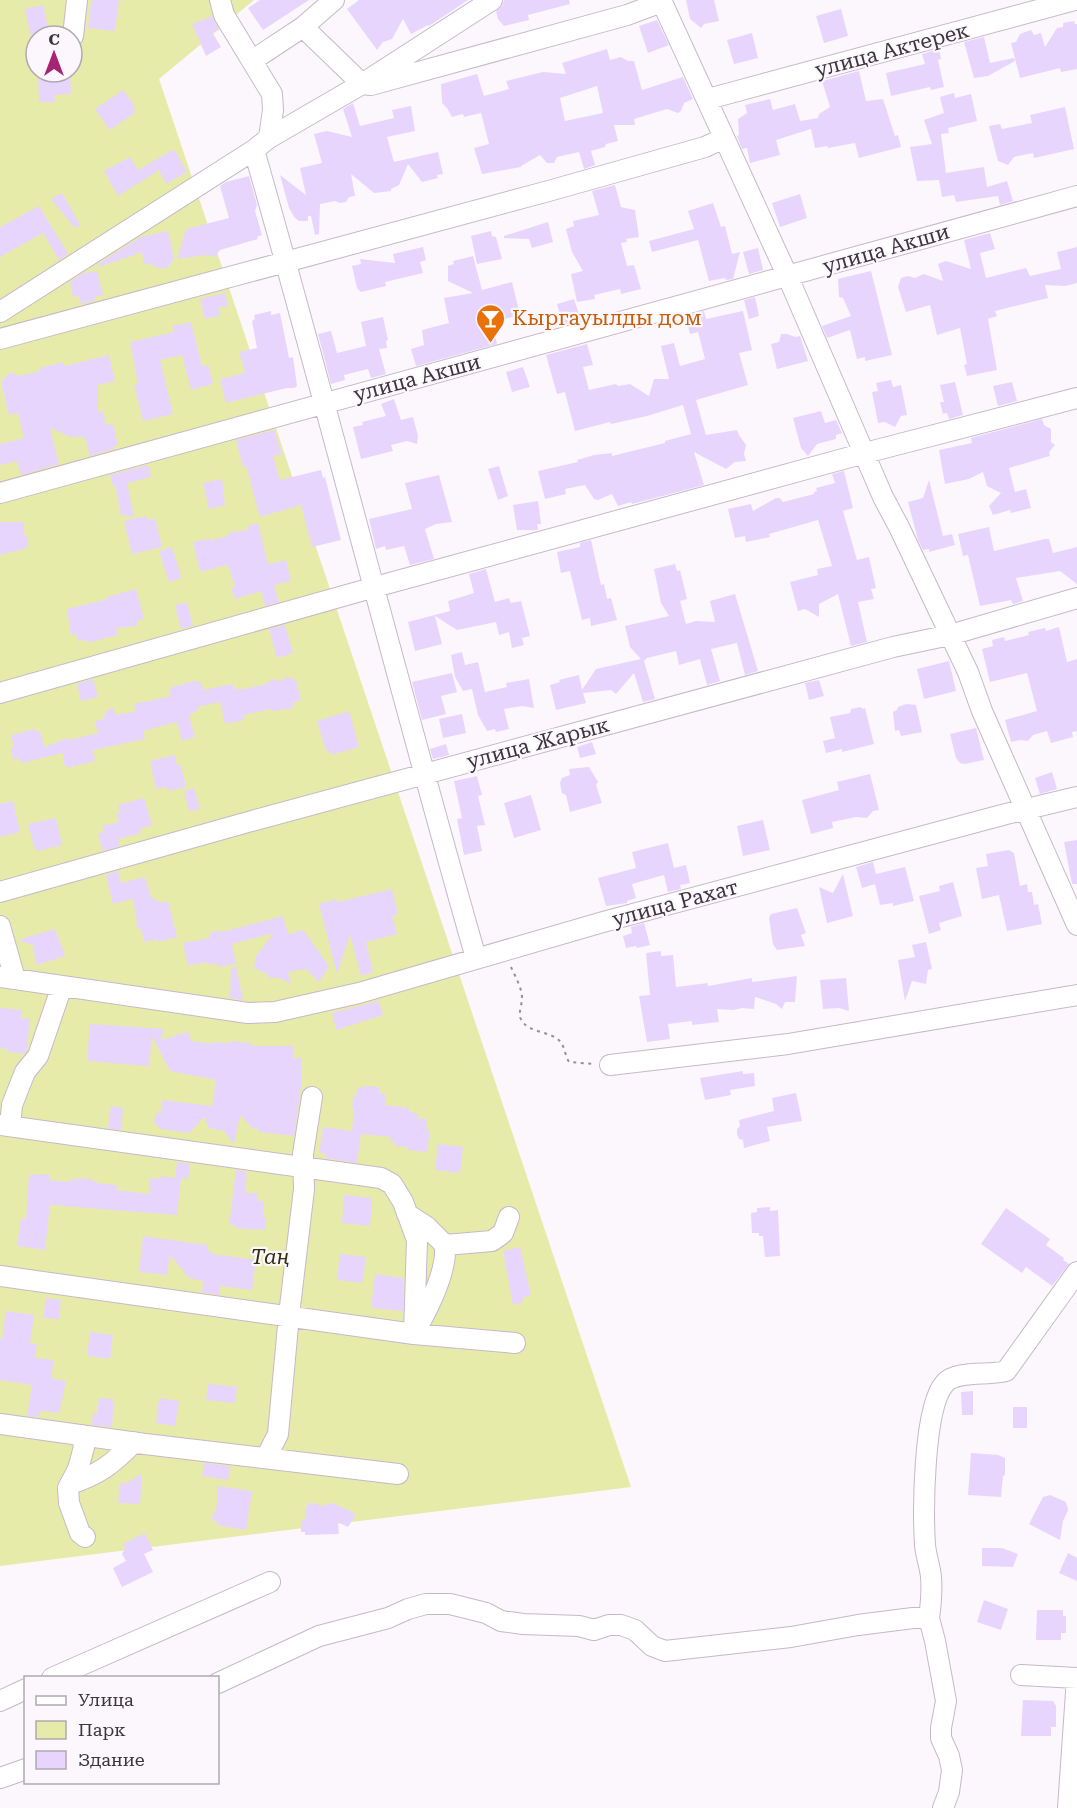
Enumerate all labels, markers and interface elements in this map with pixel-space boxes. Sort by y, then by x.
street label: улица Актерек [812,18,972,82]
north arrow [24,24,84,84]
text: С [48,30,60,49]
street label: улица Акши [820,219,952,279]
bar icon: Кыргауылды дом [475,302,507,344]
place label: Кыргауылды дом [512,306,702,330]
street label: улица Акши [351,350,483,406]
street label: улица Жарык [464,712,612,774]
street label: улица Рахат [610,875,741,931]
park label: Таң [251,1245,290,1269]
legend [24,1676,219,1784]
text: Улица [78,1689,134,1710]
text: Парк [78,1719,126,1740]
text: Здание [78,1749,145,1770]

